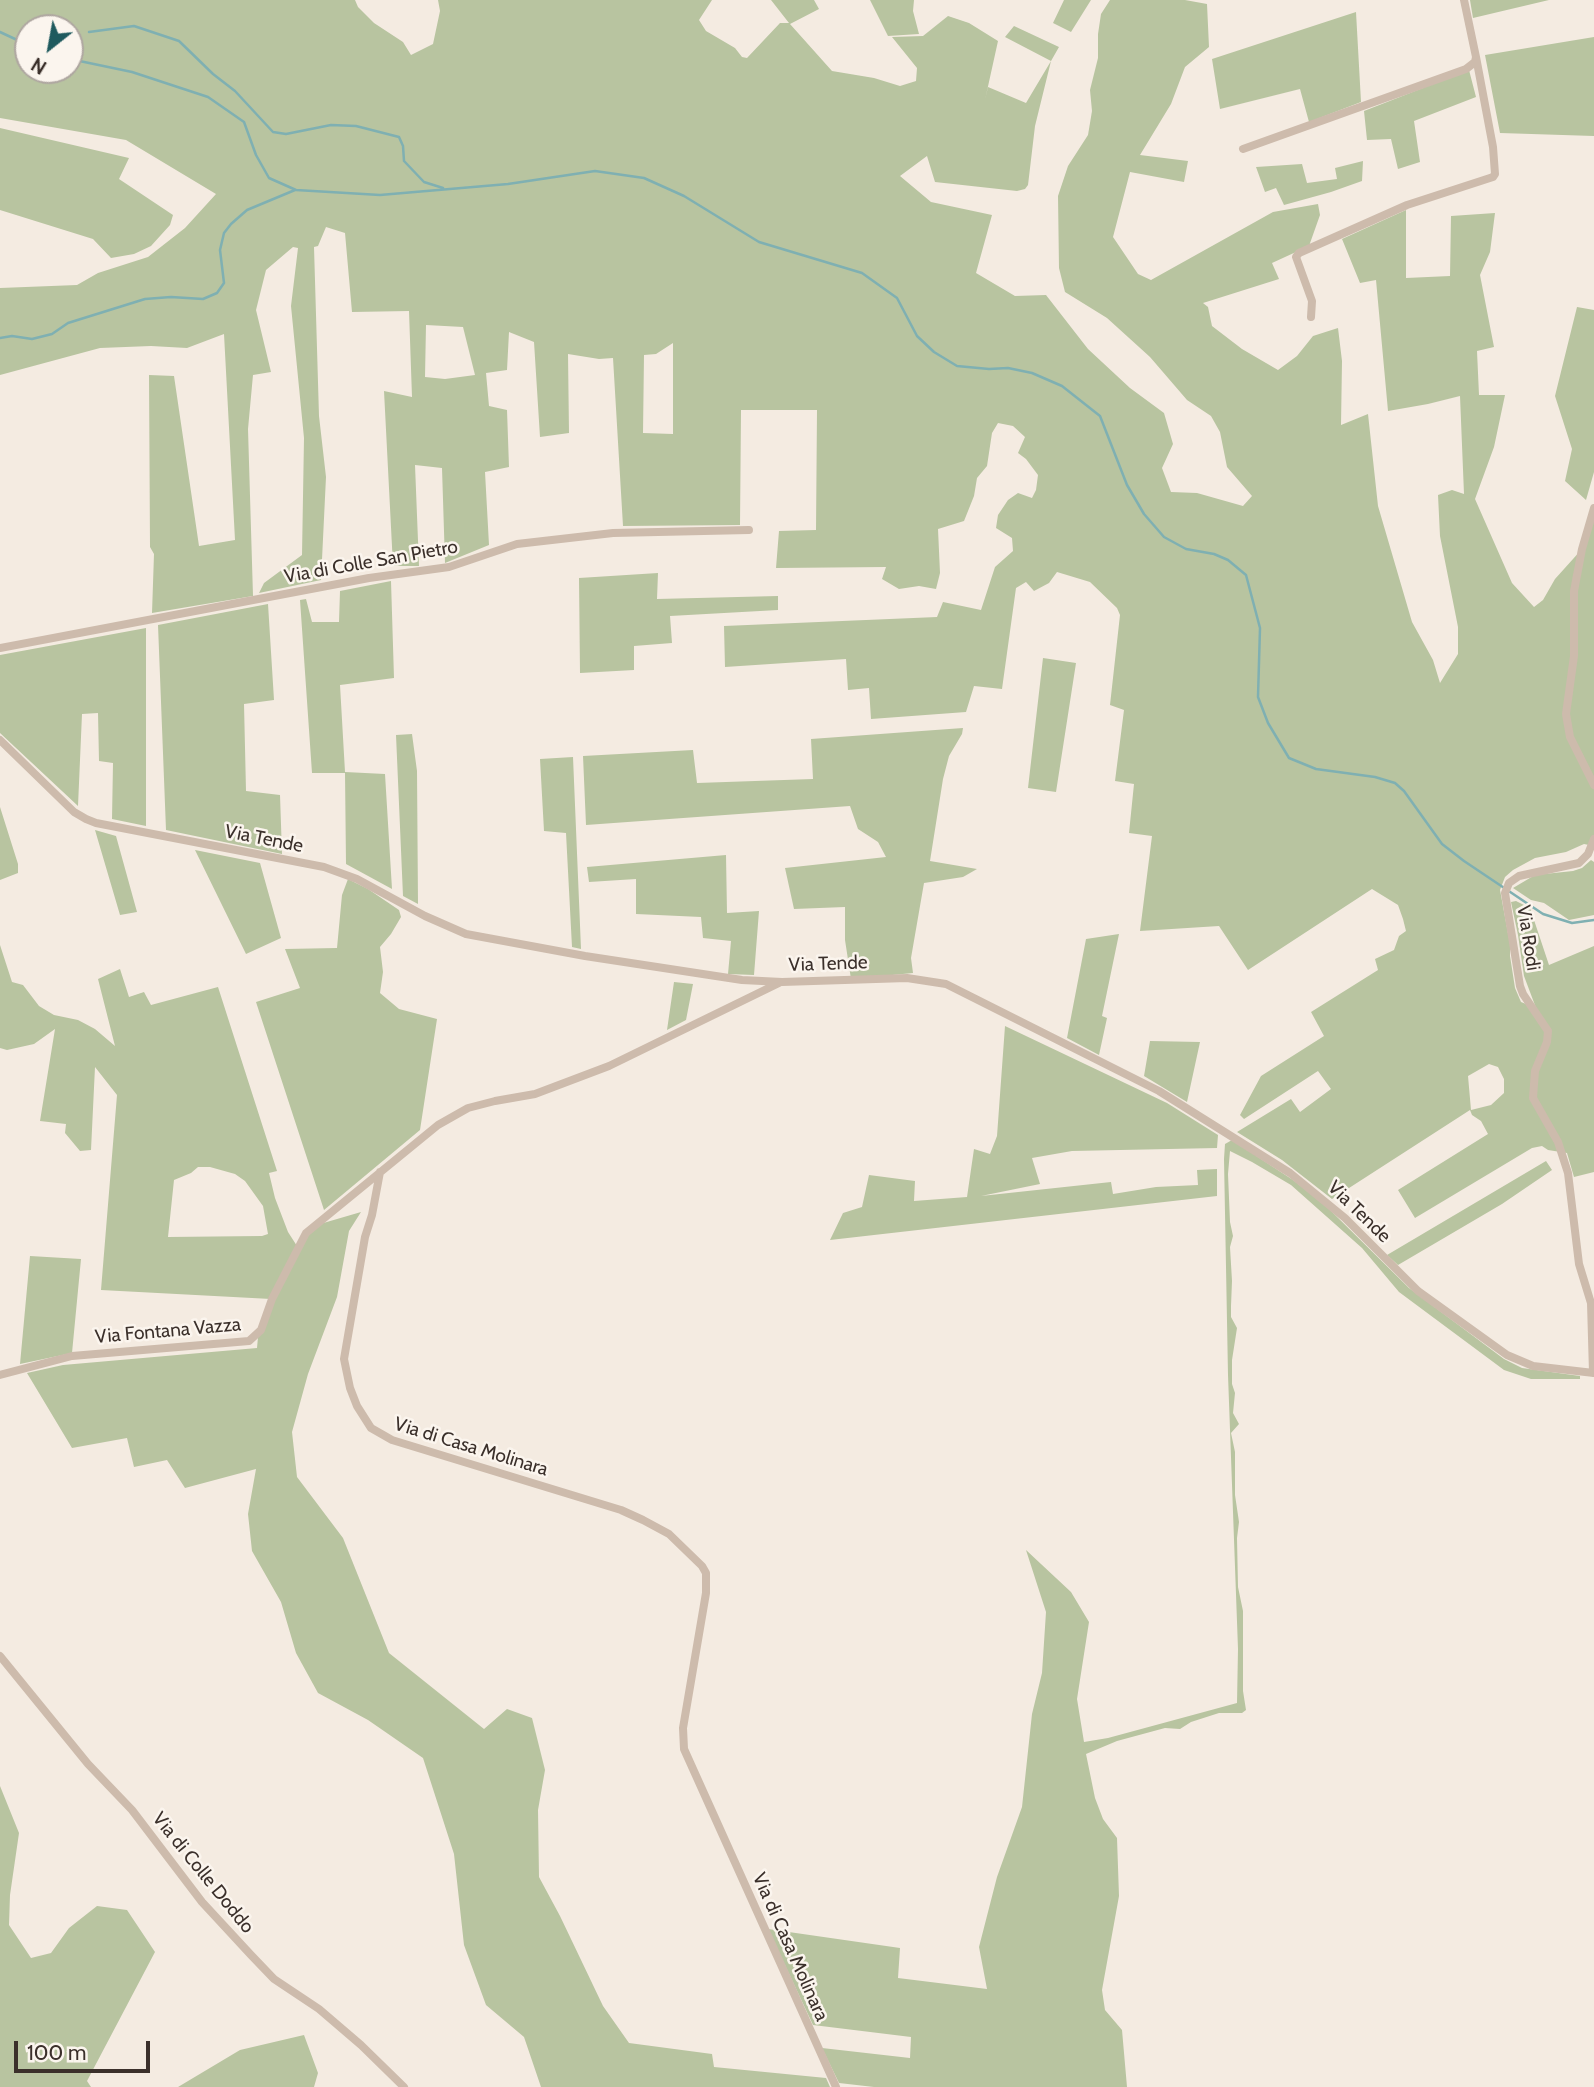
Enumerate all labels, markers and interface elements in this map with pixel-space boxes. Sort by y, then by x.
north arrow [14,14,84,84]
text: N [27,52,51,79]
street label: Via di Colle San Pietro [283,536,459,588]
street label: Via Tende [223,820,305,858]
street label: Via Rodi [1512,904,1544,972]
street label: Via Tende [788,951,868,977]
street label: Via Tende [1323,1176,1395,1248]
street label: Via Fontana Vazza [94,1313,242,1349]
street label: Via di Casa Molinara [391,1413,551,1481]
street label: Via di Colle Doddo [147,1808,259,1938]
street label: Via di Casa Molinara [747,1869,833,2025]
scale bar [18,2028,154,2072]
text: 100 m [27,2040,86,2065]

